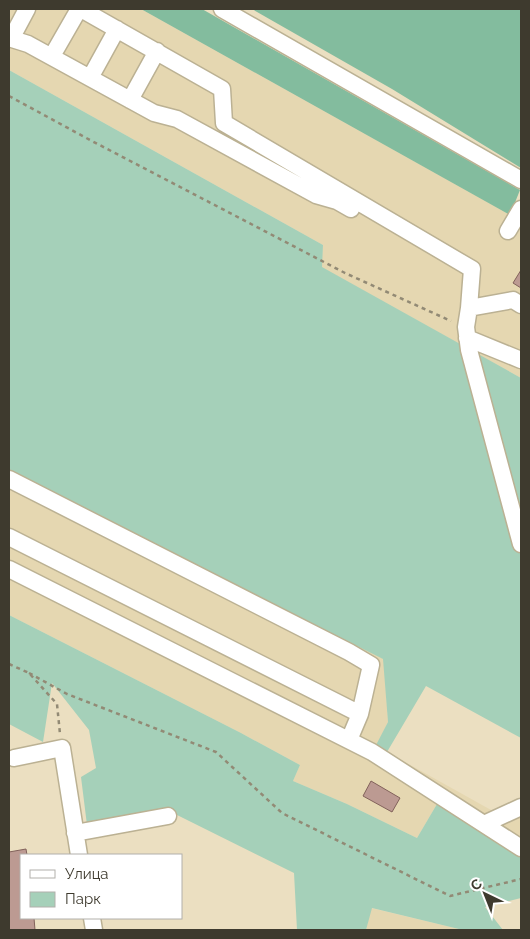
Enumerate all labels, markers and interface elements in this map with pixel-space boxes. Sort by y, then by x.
legend [20,854,182,919]
text: Улица [65,865,109,883]
north arrow [460,869,510,919]
text: С [467,875,485,894]
text: Парк [65,890,101,908]

